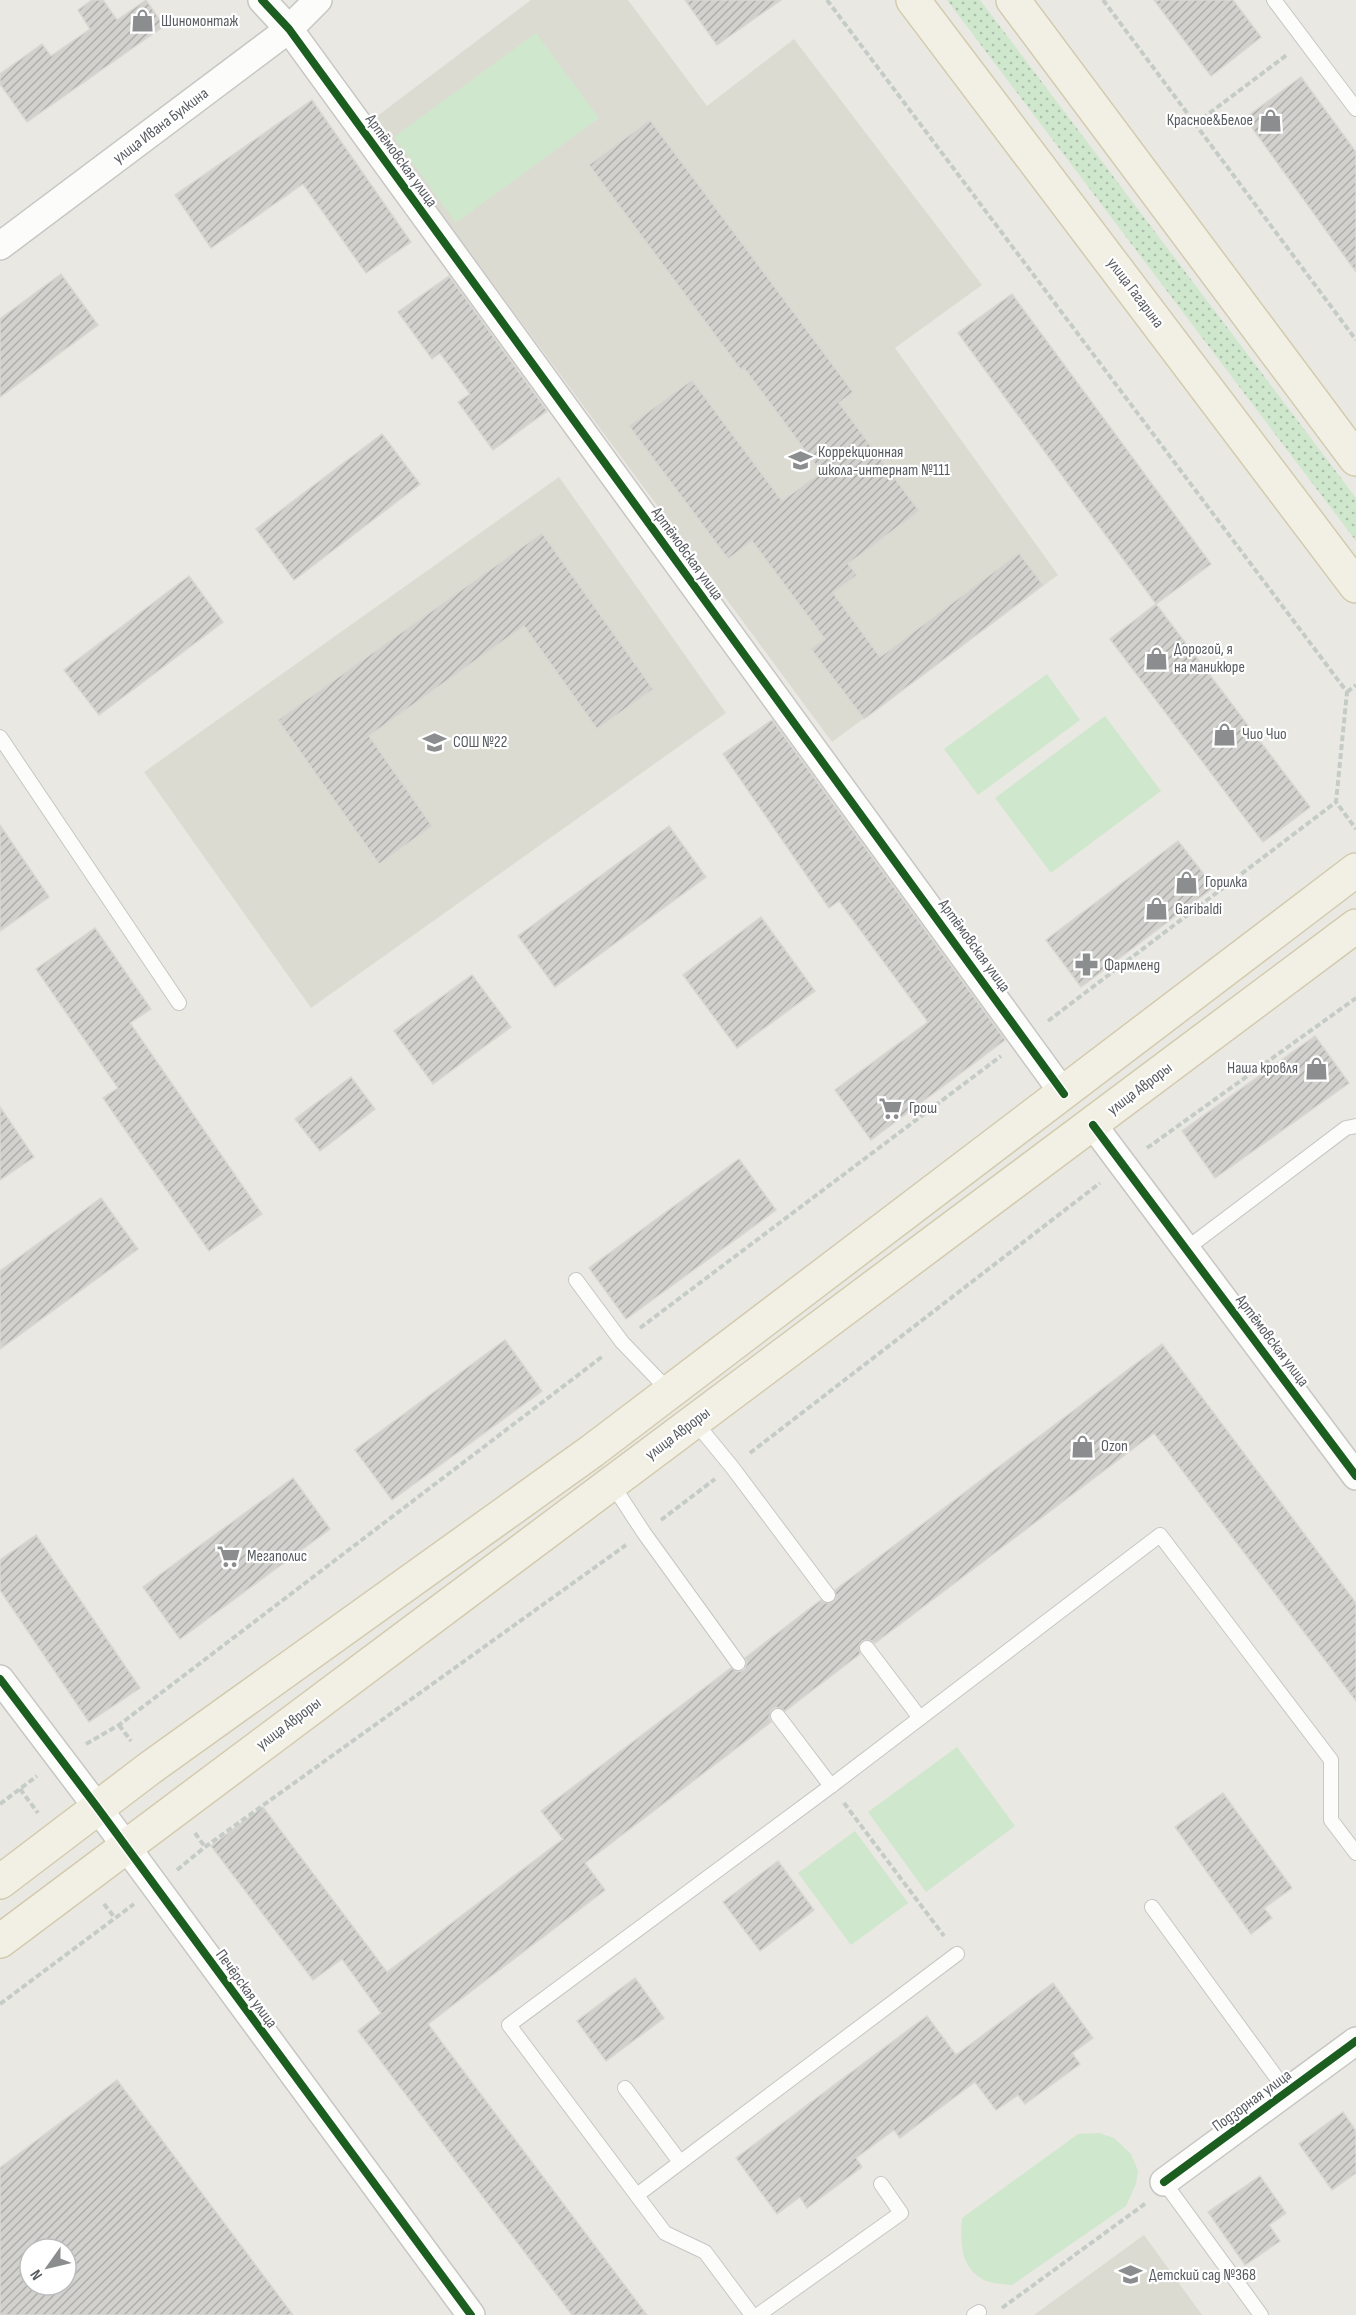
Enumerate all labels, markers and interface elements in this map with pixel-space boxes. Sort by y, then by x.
shop icon: Шиномонтаж [130,8,156,34]
place label: Шиномонтаж [161,12,239,31]
street label: улица Ивана Булкина [110,84,212,168]
shop icon: Красное&Белое [1258,107,1284,133]
street label: Артёмовская улица [360,110,441,211]
place label: Красное&Белое [1167,111,1253,130]
street label: улица Гагарина [1102,254,1168,332]
place label: Коррекционная школа-интернат №111 [818,443,950,480]
school or university icon: Коррекционная школа-интернат №111 [787,448,813,474]
street label: Артёмовская улица [646,503,727,604]
place label: Дорогой, я на маникюре [1174,640,1245,677]
shop icon: Дорогой, я на маникюре [1143,645,1169,671]
shop icon: Чио Чио [1211,721,1237,747]
place label: Чио Чио [1242,725,1287,744]
school or university icon: СОШ №22 [422,729,448,755]
place label: СОШ №22 [453,733,507,752]
shop icon: Горилка [1174,869,1200,895]
place label: Горилка [1205,873,1247,892]
street label: Артёмовская улица [933,895,1014,996]
shop icon: Garibaldi [1144,896,1170,922]
place label: Garibaldi [1175,900,1222,919]
pharmacy icon: Фармленд [1073,952,1099,978]
place label: Фармленд [1104,956,1160,975]
shop icon: Наша кровля [1303,1055,1329,1081]
street label: улица Авроры [1104,1058,1176,1120]
place label: Наша кровля [1227,1059,1298,1078]
supermarket icon: Грош [878,1095,904,1121]
place label: Грош [909,1099,937,1118]
street label: Артёмовская улица [1231,1290,1313,1391]
street label: улица Авроры [642,1403,714,1465]
shop icon: Ozon [1070,1433,1096,1459]
place label: Ozon [1101,1437,1128,1456]
supermarket icon: Мегаполис [216,1543,242,1569]
place label: Мегаполис [247,1547,307,1566]
street label: улица Авроры [253,1693,325,1755]
street label: Печёрская улица [211,1946,281,2032]
street label: Подзорная улица [1209,2066,1295,2136]
north arrow [18,2237,78,2297]
school or university icon: Детский сад №368 [1118,2262,1144,2288]
text: N [27,2266,47,2283]
place label: Детский сад №368 [1149,2266,1256,2285]

